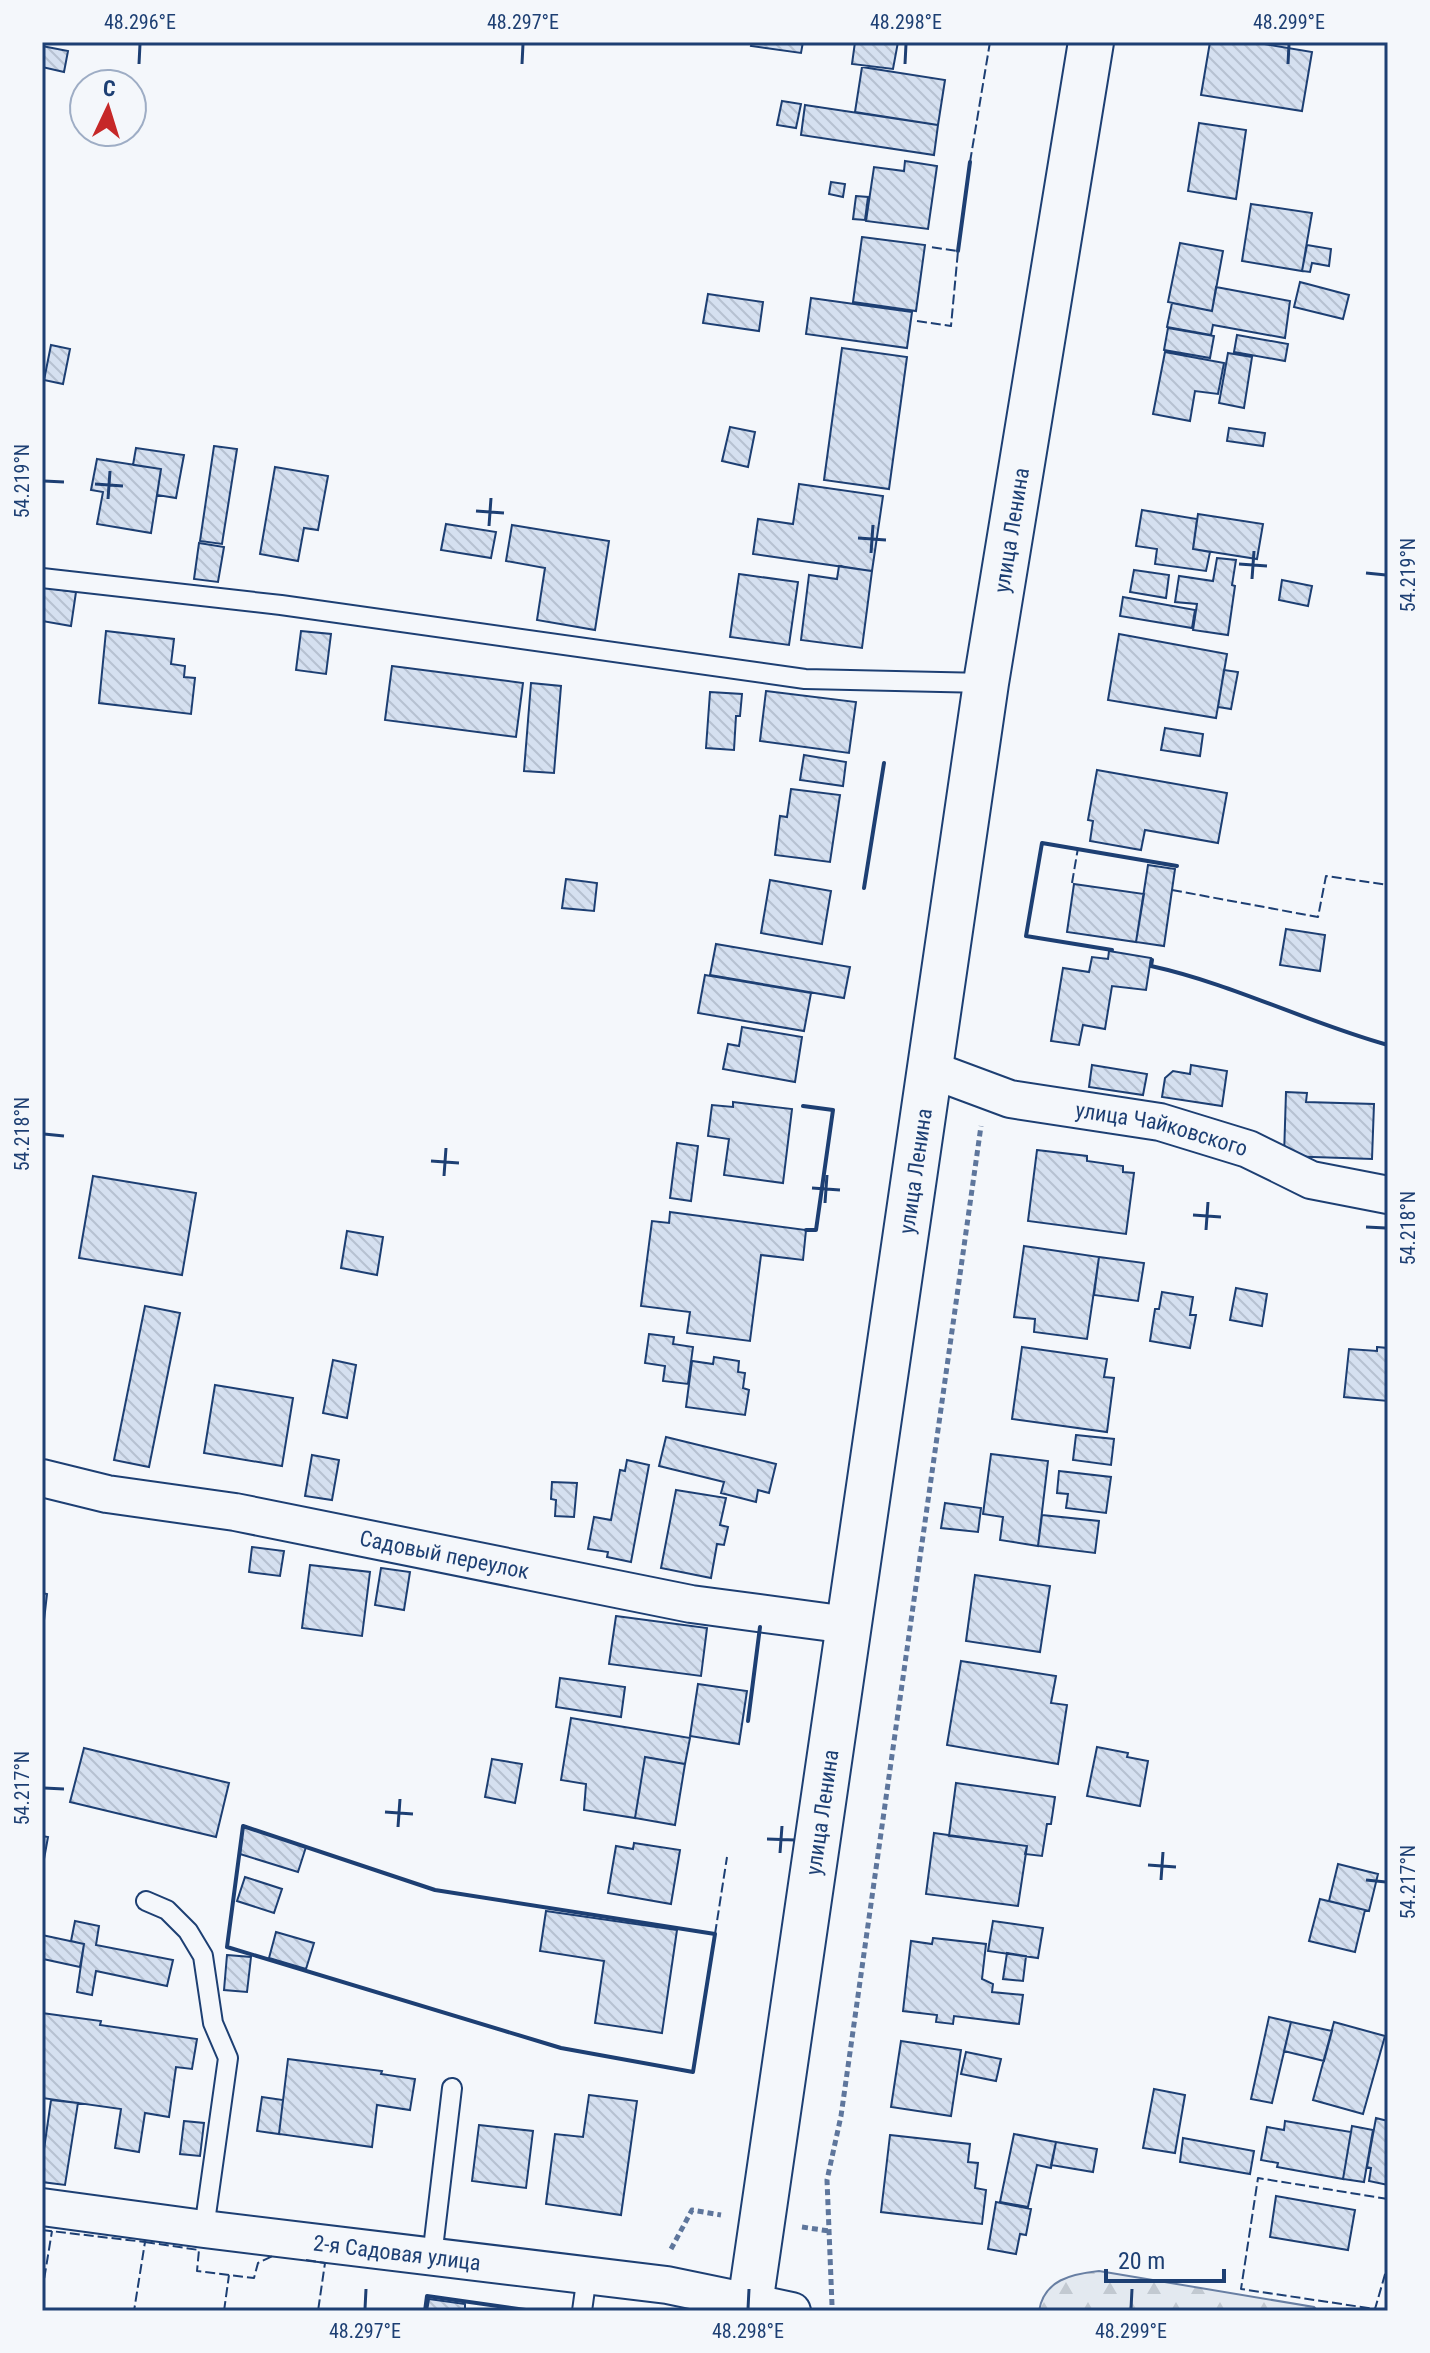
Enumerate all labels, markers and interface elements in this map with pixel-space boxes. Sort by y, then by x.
text: 48.296°E [104,10,176,34]
text: 48.297°E [487,10,559,34]
text: 48.298°E [870,10,942,34]
text: 48.299°E [1253,10,1325,34]
north arrow [68,68,148,148]
text: С [102,76,116,101]
text: 54.219°N [10,444,34,518]
street label: улица Ленина [988,466,1034,595]
text: 54.219°N [1396,538,1420,612]
text: 54.218°N [10,1097,34,1171]
street label: улица Чайковского [1074,1097,1251,1161]
street label: улица Ленина [893,1107,936,1235]
text: 54.218°N [1396,1191,1420,1265]
street label: Садовый переулок [358,1525,532,1584]
street label: улица Ленина [800,1748,843,1877]
text: 54.217°N [10,1751,34,1825]
text: 54.217°N [1396,1845,1420,1919]
street label: 2-я Садовая улица [312,2230,482,2275]
scale bar [1106,2233,1224,2283]
text: 20 m [1118,2247,1165,2275]
text: 48.297°E [329,2319,401,2343]
text: 48.298°E [712,2319,784,2343]
text: 48.299°E [1095,2319,1167,2343]

